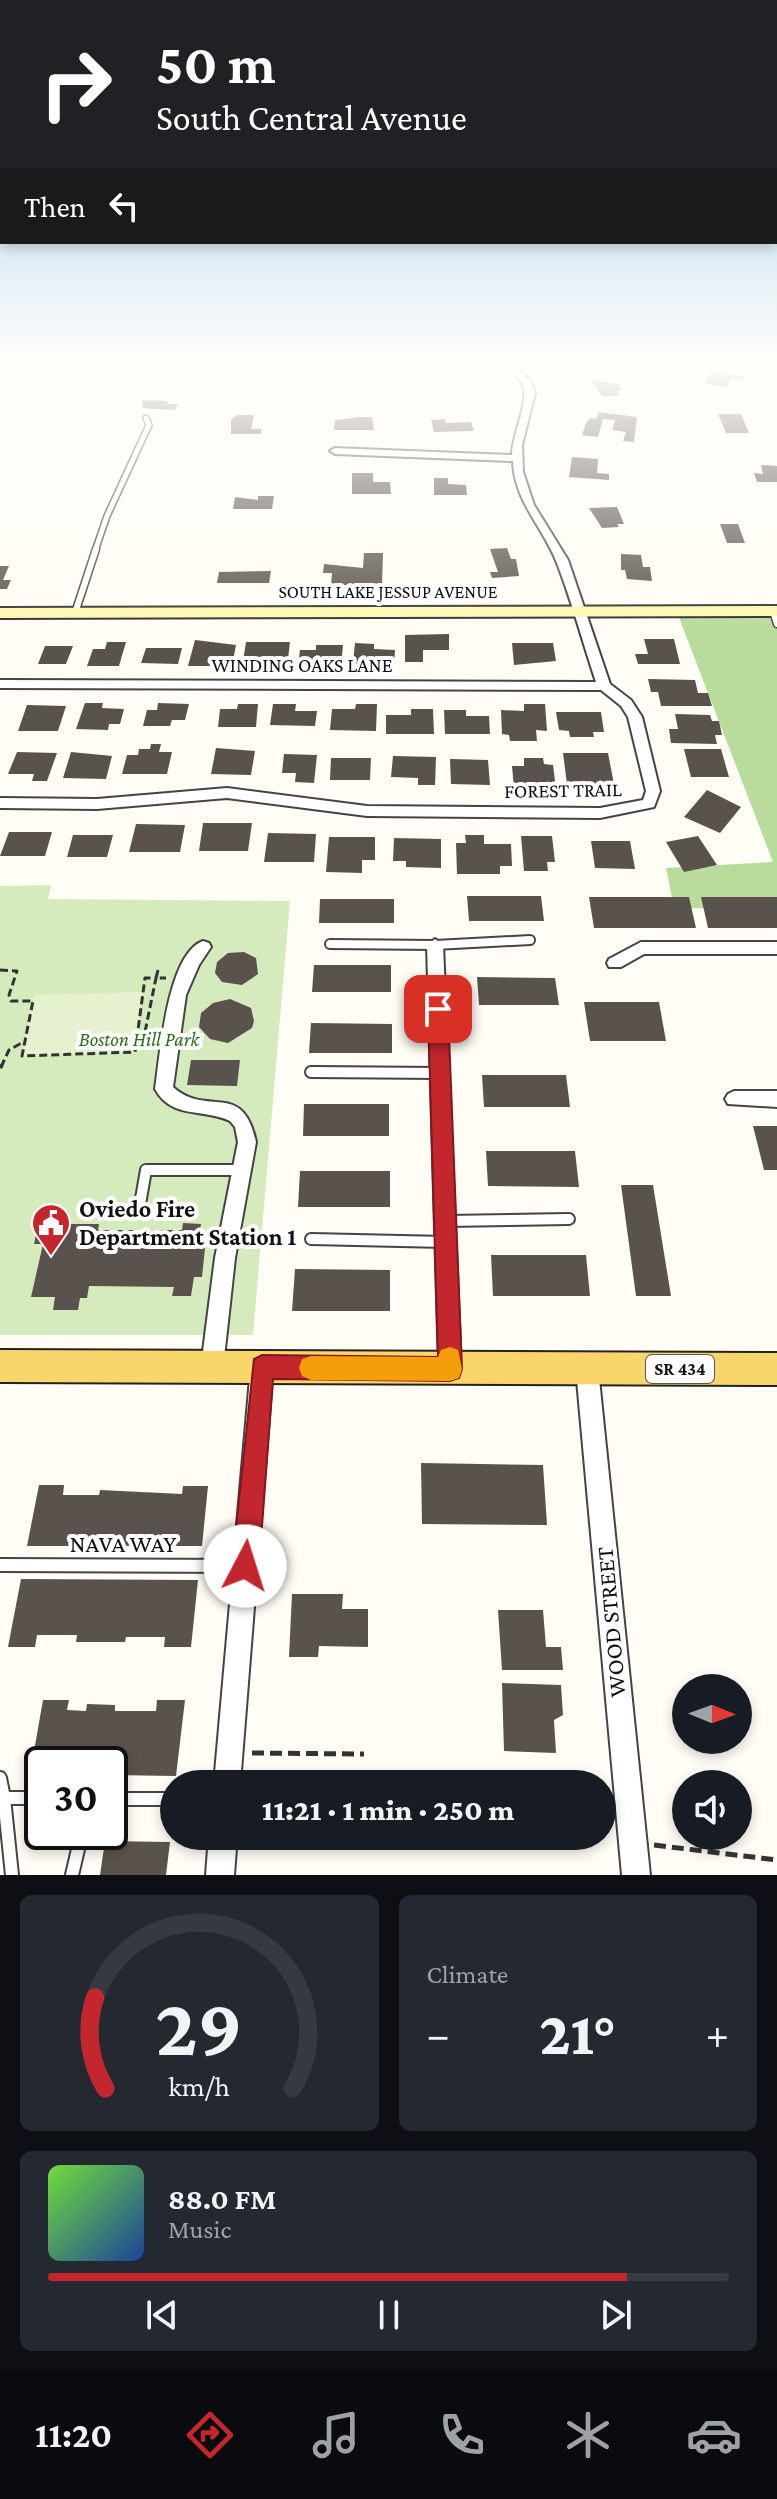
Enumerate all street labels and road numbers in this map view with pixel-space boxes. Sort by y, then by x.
street label: SOUTH LAKE JESSUP AVENUE [278,582,498,602]
street label: WINDING OAKS LANE [211,654,393,676]
street label: FOREST TRAIL [504,778,622,802]
road number: SR 434 [646,1355,714,1383]
street label: NAVA WAY [70,1530,176,1557]
street label: WOOD STREET [590,1546,631,1698]

